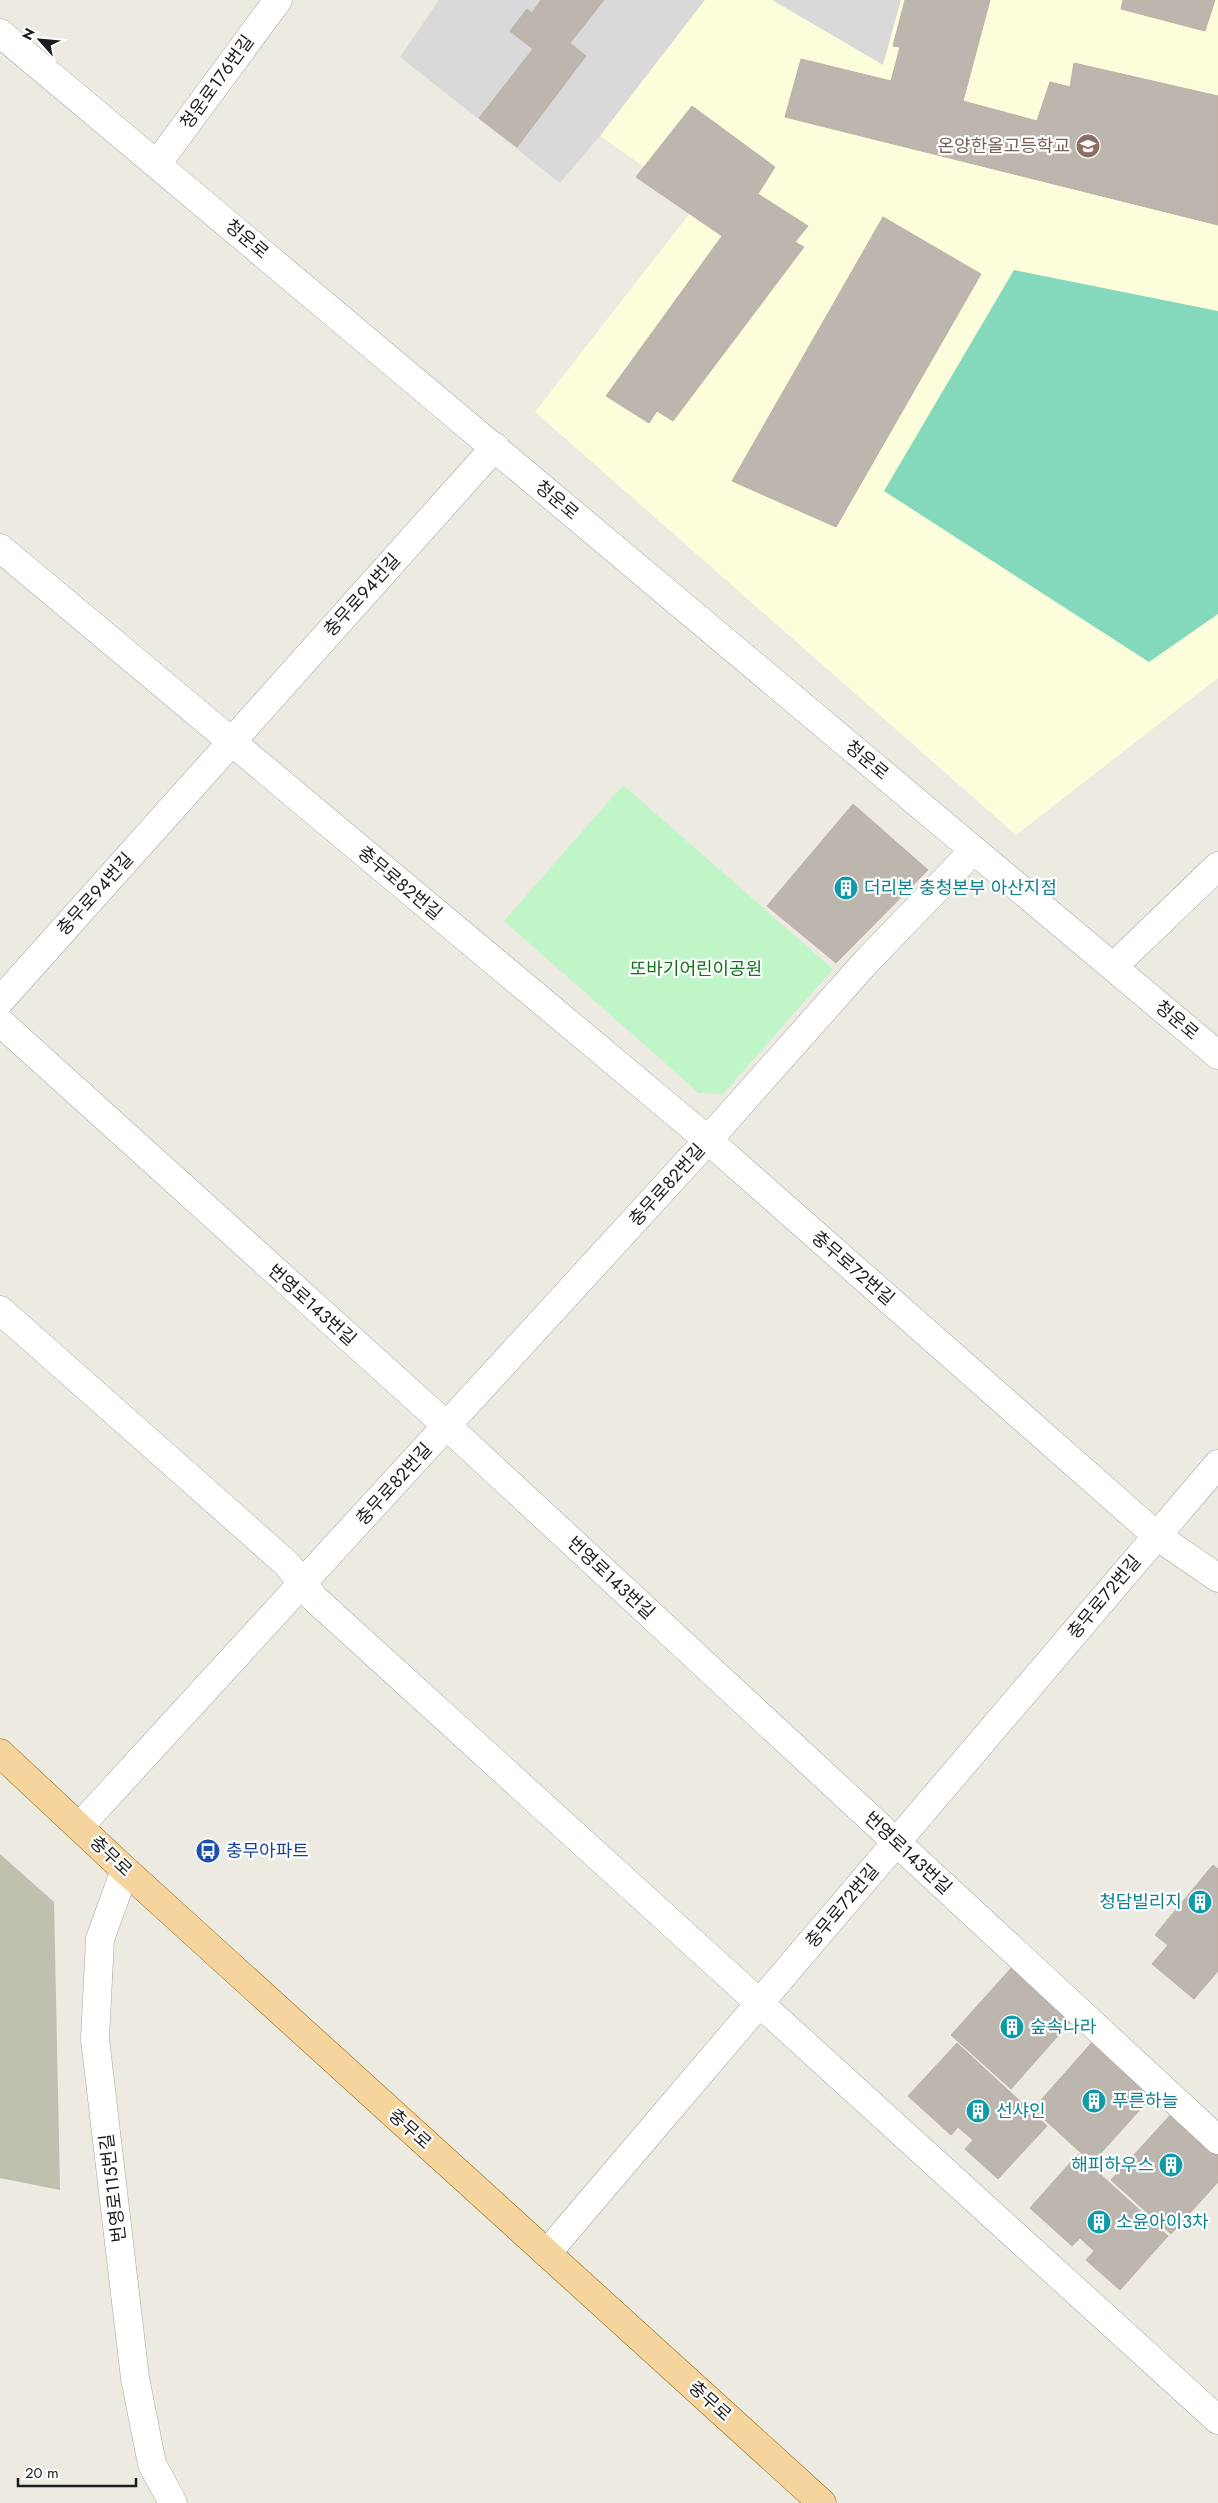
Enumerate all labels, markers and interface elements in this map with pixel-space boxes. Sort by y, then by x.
north arrow [15,15,65,65]
text: N [17,25,40,44]
street label: 청운로176번길 [174,30,260,134]
place label: 온양한올고등학교 [938,133,1070,159]
school or university icon: 온양한올고등학교 [1075,133,1101,159]
street label: 청운로 [220,213,274,265]
street label: 청운로 [530,474,584,526]
street label: 충무로94번길 [318,548,406,642]
street label: 청운로 [840,734,894,786]
street label: 충무로82번길 [352,840,448,926]
street label: 충무로94번길 [51,847,139,941]
building icon: 더리본 충청본부 아산지점 [833,875,859,901]
place label: 더리본 충청본부 아산지점 [864,875,1057,901]
park label: 또바기어린이공원 [630,956,762,982]
street label: 청운로 [1150,994,1204,1046]
street label: 충무로82번길 [623,1138,711,1232]
street label: 충무로72번길 [806,1225,900,1311]
street label: 번영로143번길 [262,1258,362,1352]
street label: 충무로82번길 [350,1437,438,1531]
street label: 번영로143번길 [561,1531,661,1625]
street label: 충무로72번길 [1061,1549,1147,1645]
street label: 번영로143번길 [858,1806,958,1900]
street label: 충무로 [84,1830,138,1882]
bus stop icon: 충무아파트 [195,1838,221,1864]
place label: 충무아파트 [226,1838,309,1864]
street label: 충무로72번길 [799,1858,885,1954]
place label: 청담빌리지 [1099,1889,1182,1915]
building icon: 청담빌리지 [1187,1889,1213,1915]
building icon: 숲속나라 [999,2014,1025,2040]
place label: 숲속나라 [1030,2014,1097,2040]
building icon: 푸른하늘 [1081,2088,1107,2114]
place label: 푸른하늘 [1112,2088,1178,2114]
building icon: 선샤인 [965,2098,991,2124]
place label: 선샤인 [996,2098,1046,2124]
street label: 충무로 [383,2103,437,2155]
street label: 번영로115번길 [93,2132,133,2244]
place label: 해피하우스 [1071,2152,1154,2178]
building icon: 해피하우스 [1158,2152,1184,2178]
building icon: 소윤아이3차 [1086,2209,1112,2235]
place label: 소윤아이3차 [1116,2209,1209,2235]
street label: 충무로 [683,2375,737,2427]
scale bar [18,2456,135,2488]
text: 20 m [25,2462,59,2484]

